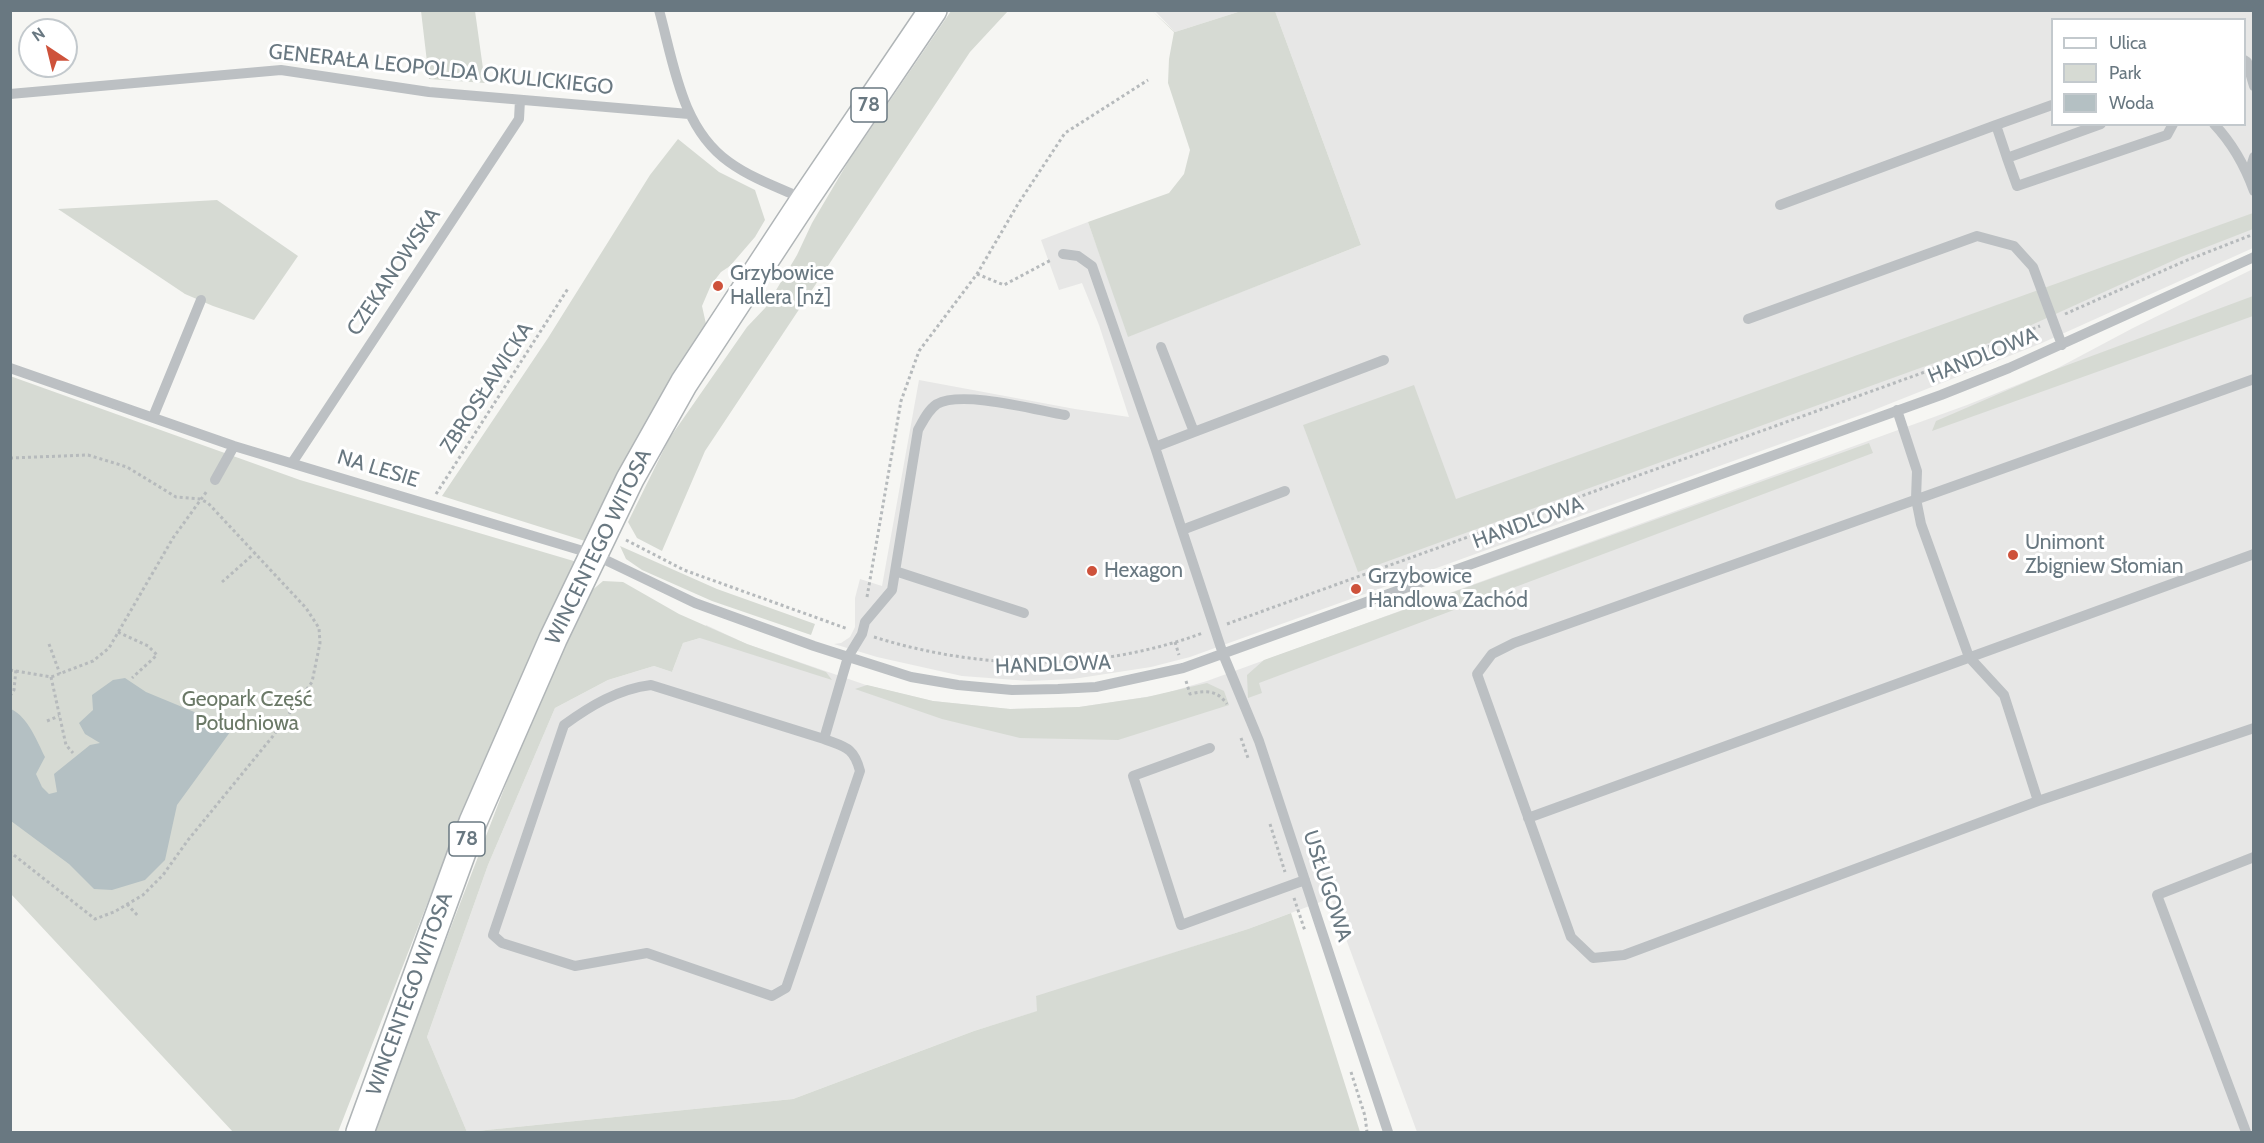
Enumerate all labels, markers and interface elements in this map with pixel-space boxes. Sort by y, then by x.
north arrow [18,18,78,78]
legend [2051,18,2246,126]
text: N [28,23,49,46]
text: Ulica [2109,32,2147,54]
street label: GENERAŁA LEOPOLDA OKULICKIEGO [267,39,615,101]
text: Park [2109,62,2141,84]
road number: 78 [851,88,887,122]
text: Woda [2109,92,2154,114]
street label: CZEKANOWSKA [342,203,446,341]
place label: Grzybowice Hallera [nż] [730,261,834,311]
marker: Grzybowice Hallera [nż] [711,279,725,293]
street label: ZBROSŁAWICKA [435,318,539,458]
street label: HANDLOWA [1925,323,2041,389]
street label: NA LESIE [334,445,422,493]
street label: WINCENTEGO WITOSA [541,445,657,649]
street label: HANDLOWA [1469,491,1587,555]
place label: Unimont Zbigniew Słomian [2025,530,2183,580]
marker: Unimont Zbigniew Słomian [2006,548,2020,562]
place label: Hexagon [1104,558,1183,584]
marker: Hexagon [1085,564,1099,578]
place label: Grzybowice Handlowa Zachód [1368,564,1528,614]
marker: Grzybowice Handlowa Zachód [1349,582,1363,596]
street label: HANDLOWA [995,650,1111,680]
park label: Geopark Część Południowa [182,687,312,737]
road number: 78 [449,822,485,856]
street label: USŁUGOWA [1297,827,1357,945]
street label: WINCENTEGO WITOSA [362,889,458,1099]

